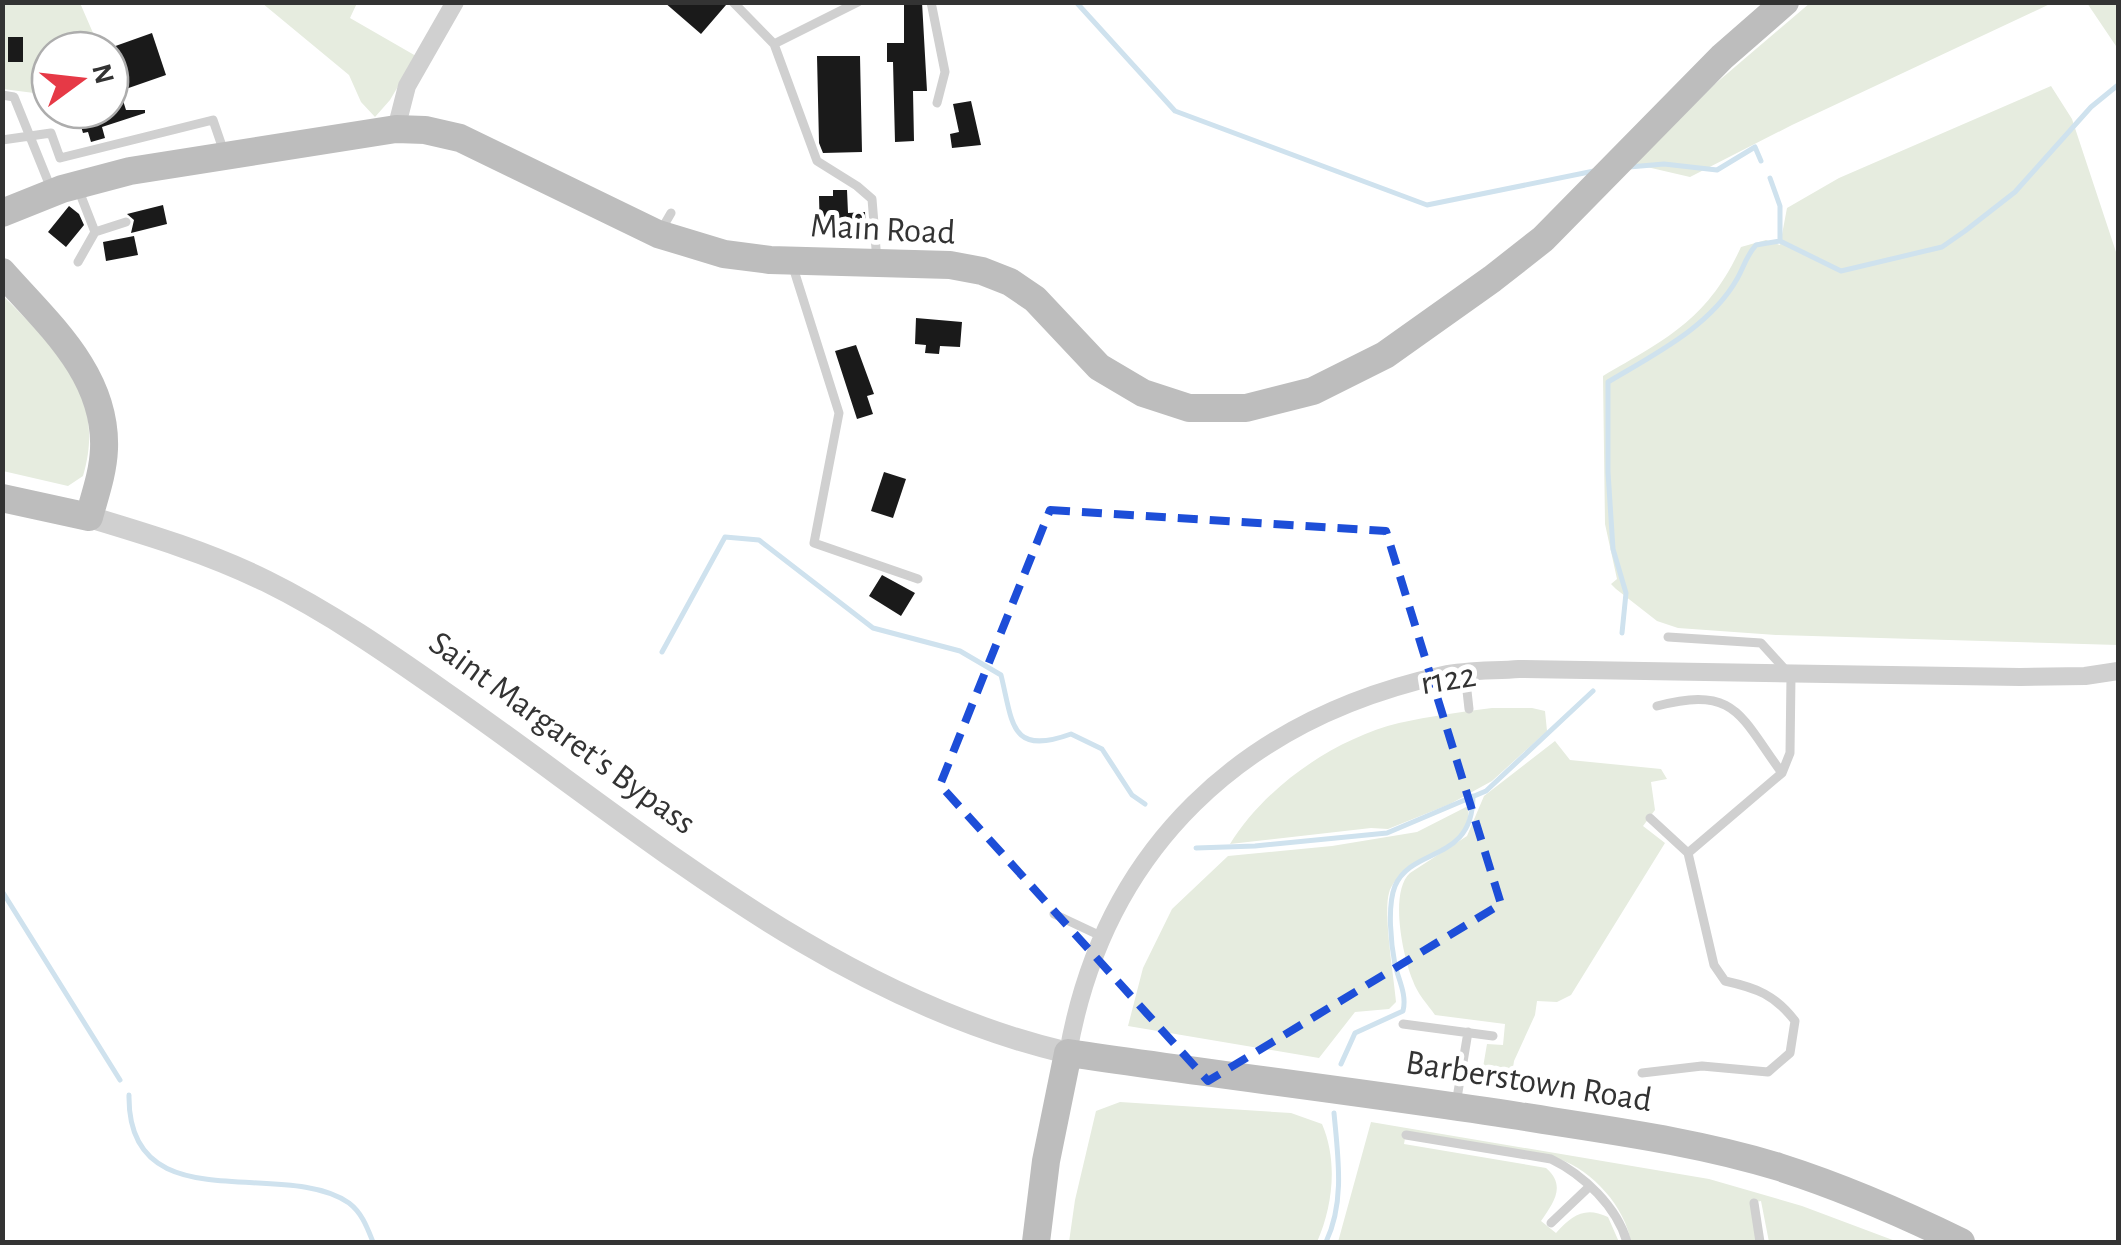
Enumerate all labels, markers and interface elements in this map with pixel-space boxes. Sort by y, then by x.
north arrow [30,30,130,130]
text: N [86,61,118,87]
street label: Main Road [809,208,956,251]
street label: Saint Margaret's Bypass [423,625,702,841]
street label: r122 [1418,658,1478,701]
street label: Barberstown Road [1403,1045,1654,1118]

